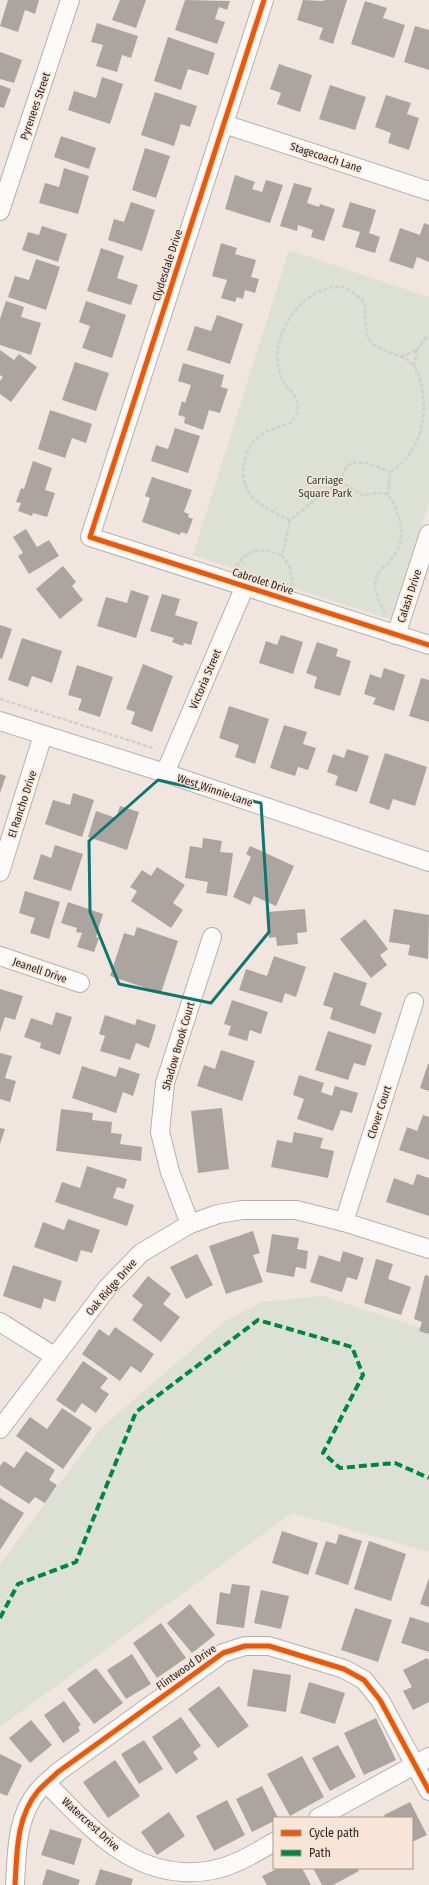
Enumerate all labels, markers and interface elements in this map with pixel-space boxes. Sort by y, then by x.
street label: Pyrenees Street [18,70,53,142]
street label: Stagecoach Lane [288,140,363,175]
street label: Clydesdale Drive [150,228,185,303]
park label: Carriage Square Park [298,474,353,500]
street label: Cabrolet Drive [230,565,295,598]
street label: Calash Drive [395,568,424,624]
street label: Victoria Street [187,647,224,711]
street label: El Rancho Drive [6,769,39,839]
street label: West Winnie Lane [175,771,254,810]
street label: Jeanell Drive [11,955,69,986]
street label: Shadow Brook Court [160,1000,197,1092]
street label: Clover Court [365,1084,394,1140]
street label: Oak Ridge Drive [83,1256,140,1318]
street label: Flintwood Drive [154,1642,219,1693]
street label: Watercrest Drive [59,1795,122,1854]
legend [273,1817,413,1869]
text: Cycle path [309,1826,359,1840]
text: Path [309,1846,331,1860]

